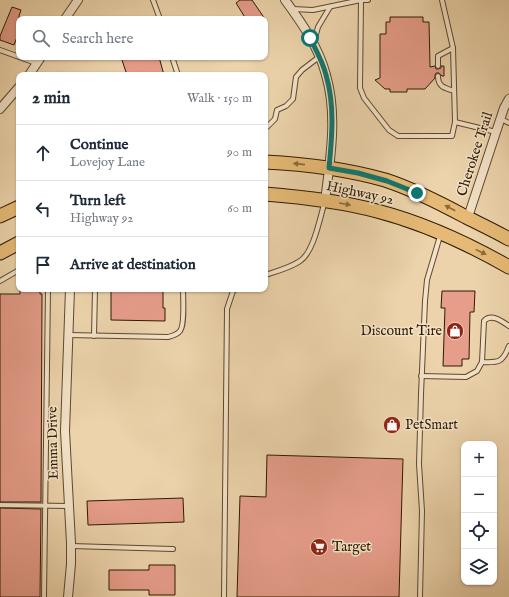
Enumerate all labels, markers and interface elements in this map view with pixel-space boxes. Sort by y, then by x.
search box [16,16,268,60]
icon: search [30,27,52,49]
text: Search here [62,29,133,48]
route start [301,29,319,47]
text: 2 min [32,88,70,109]
text: Walk · 150 m [187,90,252,107]
street label: Cherokee Trail [453,109,497,198]
text: Continue [70,135,128,154]
icon: ahead [32,142,54,164]
text: 90 m [227,144,252,161]
text: Lovejoy Lane [70,154,145,171]
one-way arrow [293,161,305,168]
street label: Highway 92 [325,177,396,209]
route end [408,184,426,202]
text: Turn left [70,191,126,210]
icon: left [32,198,54,220]
text: 60 m [227,200,252,217]
one-way arrow [339,202,351,208]
one-way arrow [444,205,456,211]
text: Highway 92 [70,210,133,227]
one-way arrow [475,248,487,255]
icon: arrive [32,254,54,276]
text: Arrive at destination [70,255,196,274]
shop icon: Discount Tire [445,321,465,341]
place label: Discount Tire [361,322,443,340]
street label: Emma Drive [43,406,63,480]
shop icon: PetSmart [382,415,402,435]
place label: PetSmart [405,416,458,434]
map controls [461,441,497,585]
button: + [461,441,497,477]
button: − [461,477,497,513]
button: locate [461,513,497,549]
supermarket icon: Target [309,537,329,557]
place label: Target [332,538,371,556]
button: layers [461,549,497,585]

